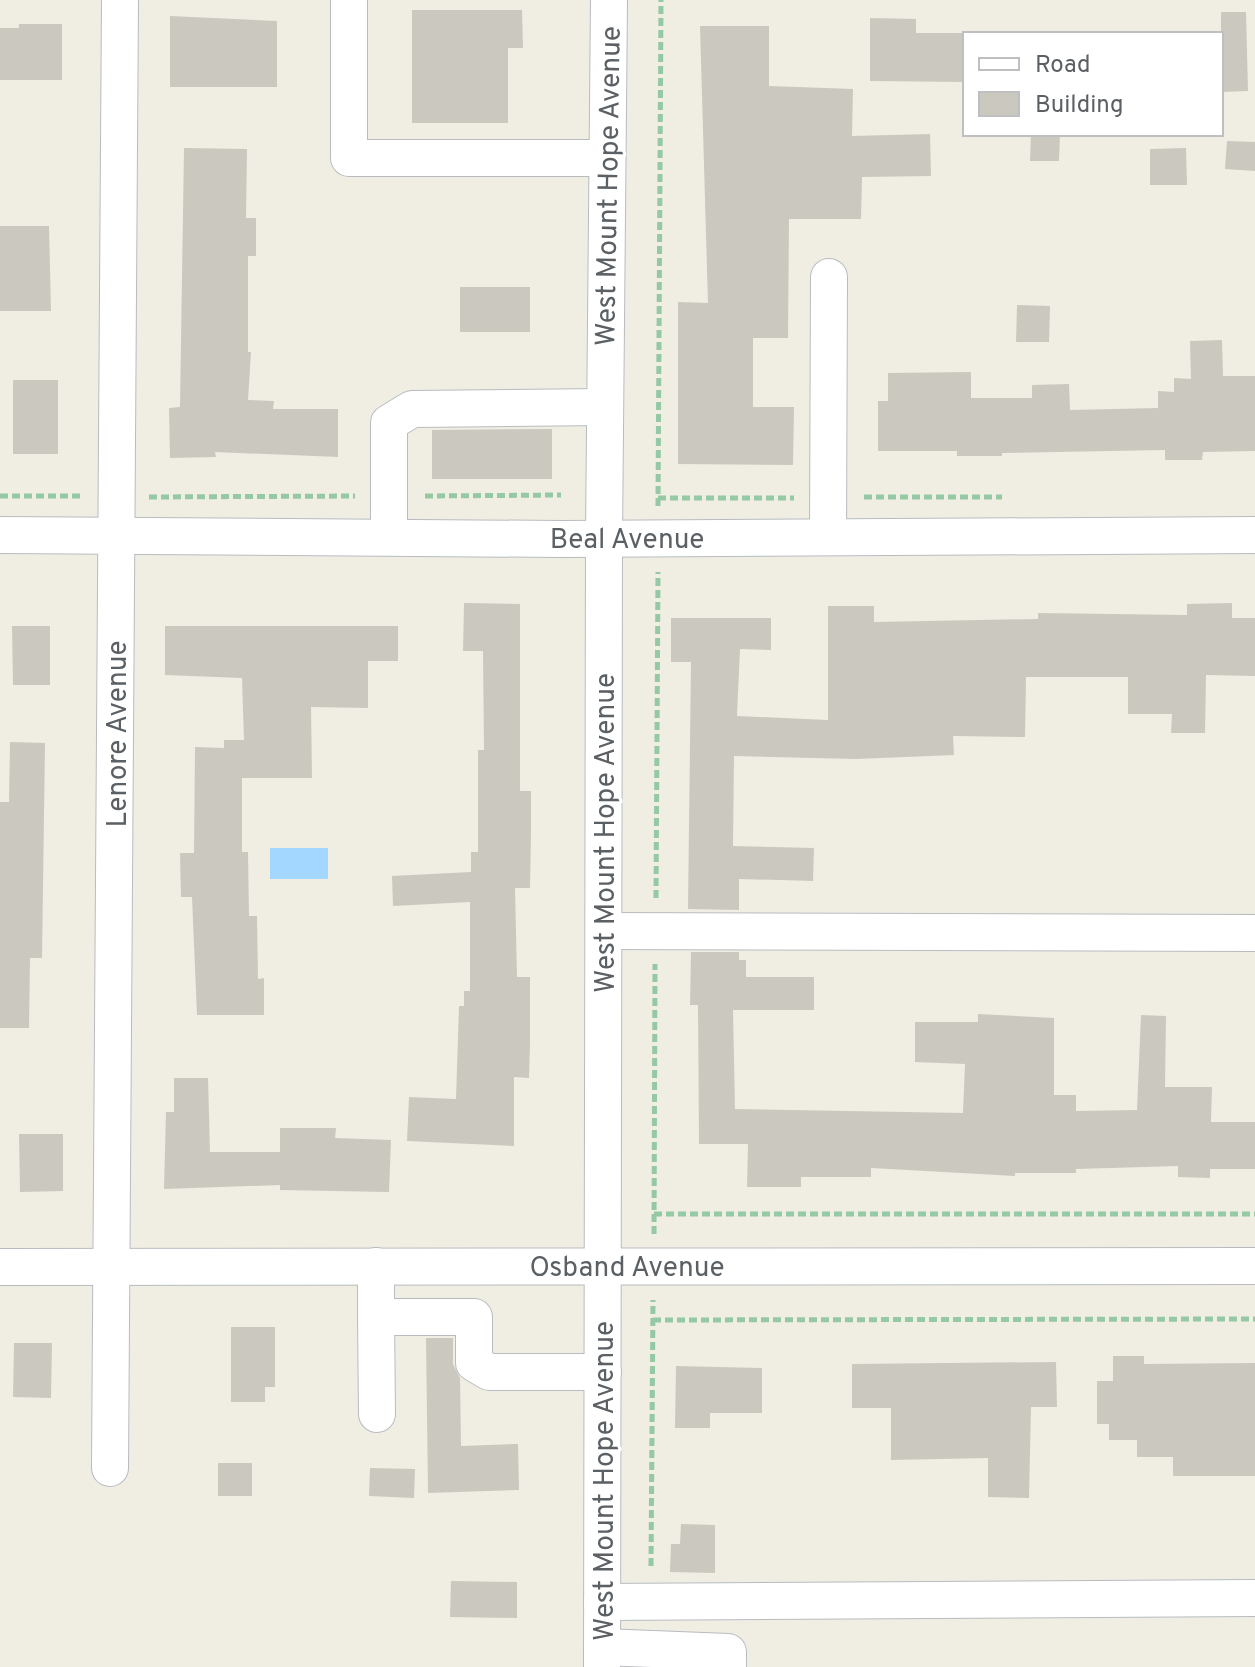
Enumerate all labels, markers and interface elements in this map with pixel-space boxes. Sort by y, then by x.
street label: West Mount Hope Avenue [589,26,631,346]
legend [963,32,1223,136]
text: Road [1035,51,1091,81]
text: Building [1035,91,1124,121]
street label: Beal Avenue [550,523,704,559]
street label: Lenore Avenue [101,641,137,827]
street label: West Mount Hope Avenue [589,673,625,993]
street label: Osband Avenue [529,1251,725,1287]
street label: West Mount Hope Avenue [588,1321,624,1641]

